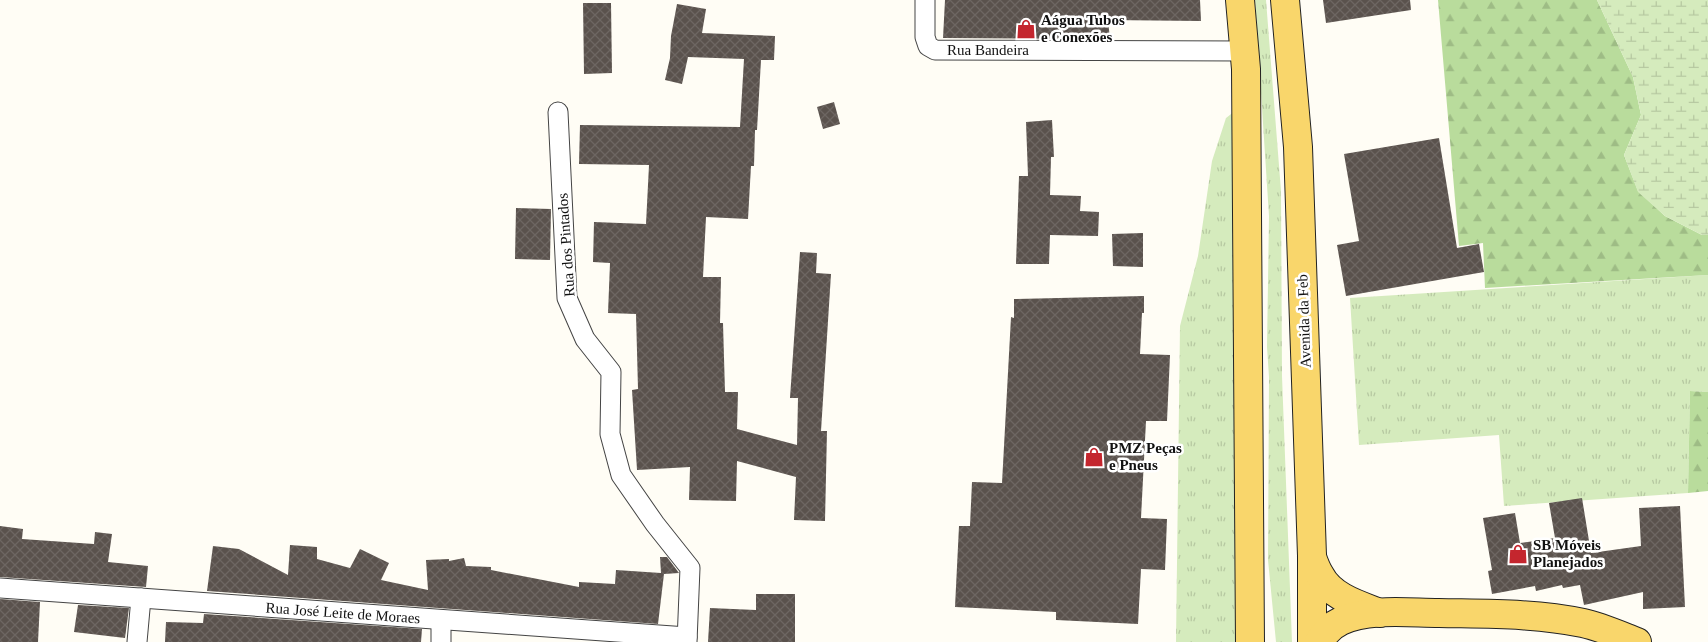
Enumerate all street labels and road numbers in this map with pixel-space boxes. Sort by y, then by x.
street label: Rua Bandeira [947,42,1029,58]
street label: Rua dos Pintados [554,192,578,298]
street label: Avenida da Feb [1294,274,1314,368]
street label: Rua José Leite de Moraes [265,600,421,626]

